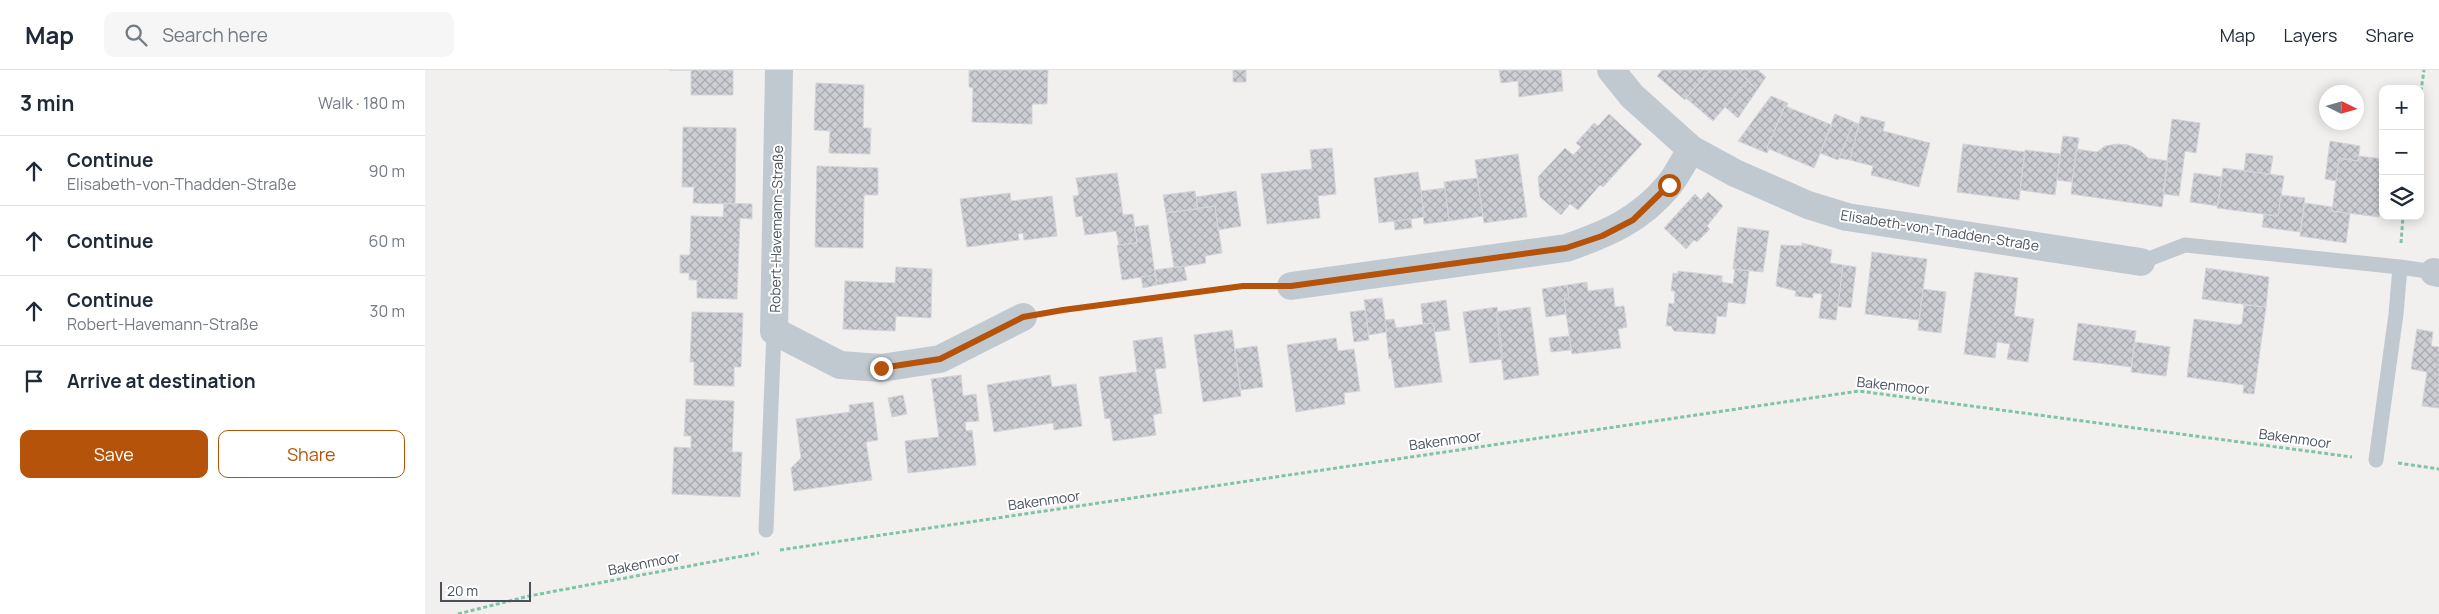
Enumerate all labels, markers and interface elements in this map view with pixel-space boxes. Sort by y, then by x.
search box [104,12,454,57]
text: Map [25,18,74,51]
icon: search [122,21,150,49]
text: Search here [162,22,268,48]
text: Map [2220,23,2255,47]
text: Layers [2283,23,2337,47]
text: Share [2365,23,2414,47]
north arrow [2319,85,2364,130]
map controls [2379,85,2424,220]
button: + [2379,85,2424,130]
text: 3 min [20,89,74,117]
text: Walk · 180 m [318,92,405,114]
button: − [2379,130,2424,175]
street label: Robert-Havemann-Straße [765,145,787,313]
text: Continue [67,147,153,173]
icon: ahead [20,157,48,185]
text: 90 m [369,160,405,182]
text: Elisabeth-von-Thadden-Straße [67,173,296,195]
route start [1658,174,1681,197]
button: layers [2379,175,2424,220]
street label: Elisabeth-von-Thadden-Straße [1839,205,2041,255]
icon: ahead [20,227,48,255]
text: Continue [67,228,153,254]
text: 60 m [369,230,405,252]
text: Continue [67,287,153,313]
icon: ahead [20,297,48,325]
text: 30 m [370,300,405,322]
text: Robert-Havemann-Straße [67,313,258,335]
route end [870,357,893,380]
icon: arrive [20,367,48,395]
text: Arrive at destination [67,368,256,394]
street label: Bakenmoor [1856,372,1930,398]
street label: Bakenmoor [2258,424,2332,452]
street label: Bakenmoor [1408,426,1482,454]
button: Save [20,430,208,478]
button: Share [218,430,405,478]
street label: Bakenmoor [1007,486,1081,514]
street label: Bakenmoor [606,547,682,579]
scale bar [440,579,531,602]
text: 20 m [447,581,478,600]

